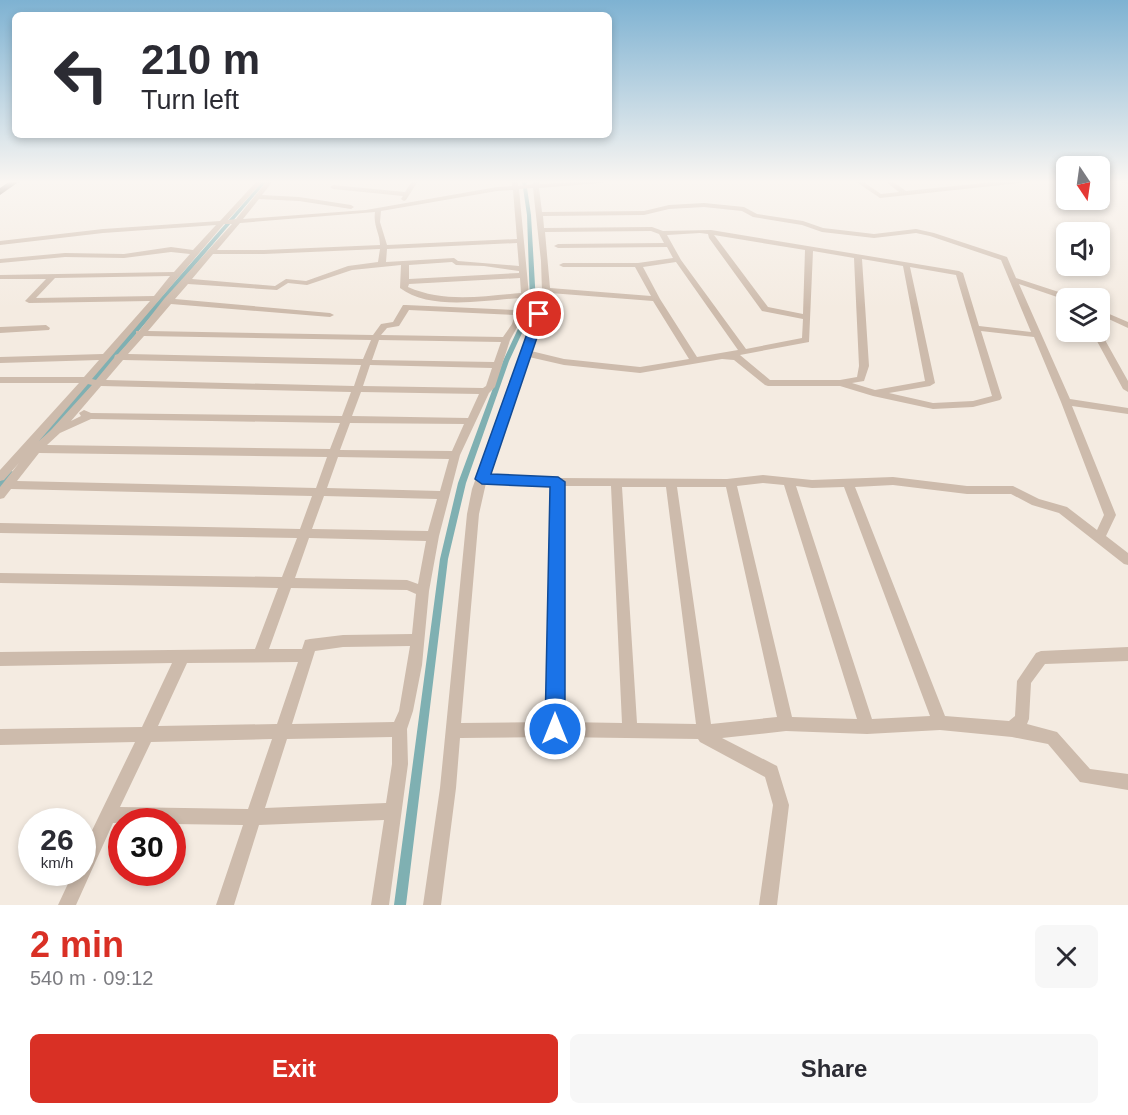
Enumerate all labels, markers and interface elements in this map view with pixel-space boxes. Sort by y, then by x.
icon: left [42,36,120,114]
text: 210 m [141,36,260,83]
text: Turn left [141,85,239,115]
north arrow [1056,156,1110,210]
map controls [1056,156,1110,342]
button: sound [1056,222,1110,276]
pin [513,288,564,339]
button: layers [1056,288,1110,342]
icon: arrive [522,297,555,330]
position arrow [523,697,587,761]
speed limit sign: 30 [108,808,186,886]
text: 26 [40,823,74,856]
text: km/h [41,854,73,871]
text: 2 min [30,924,124,965]
button: close [1035,925,1098,988]
text: 540 m · 09:12 [30,967,153,989]
button: Exit [30,1034,558,1103]
button: Share [570,1034,1098,1103]

